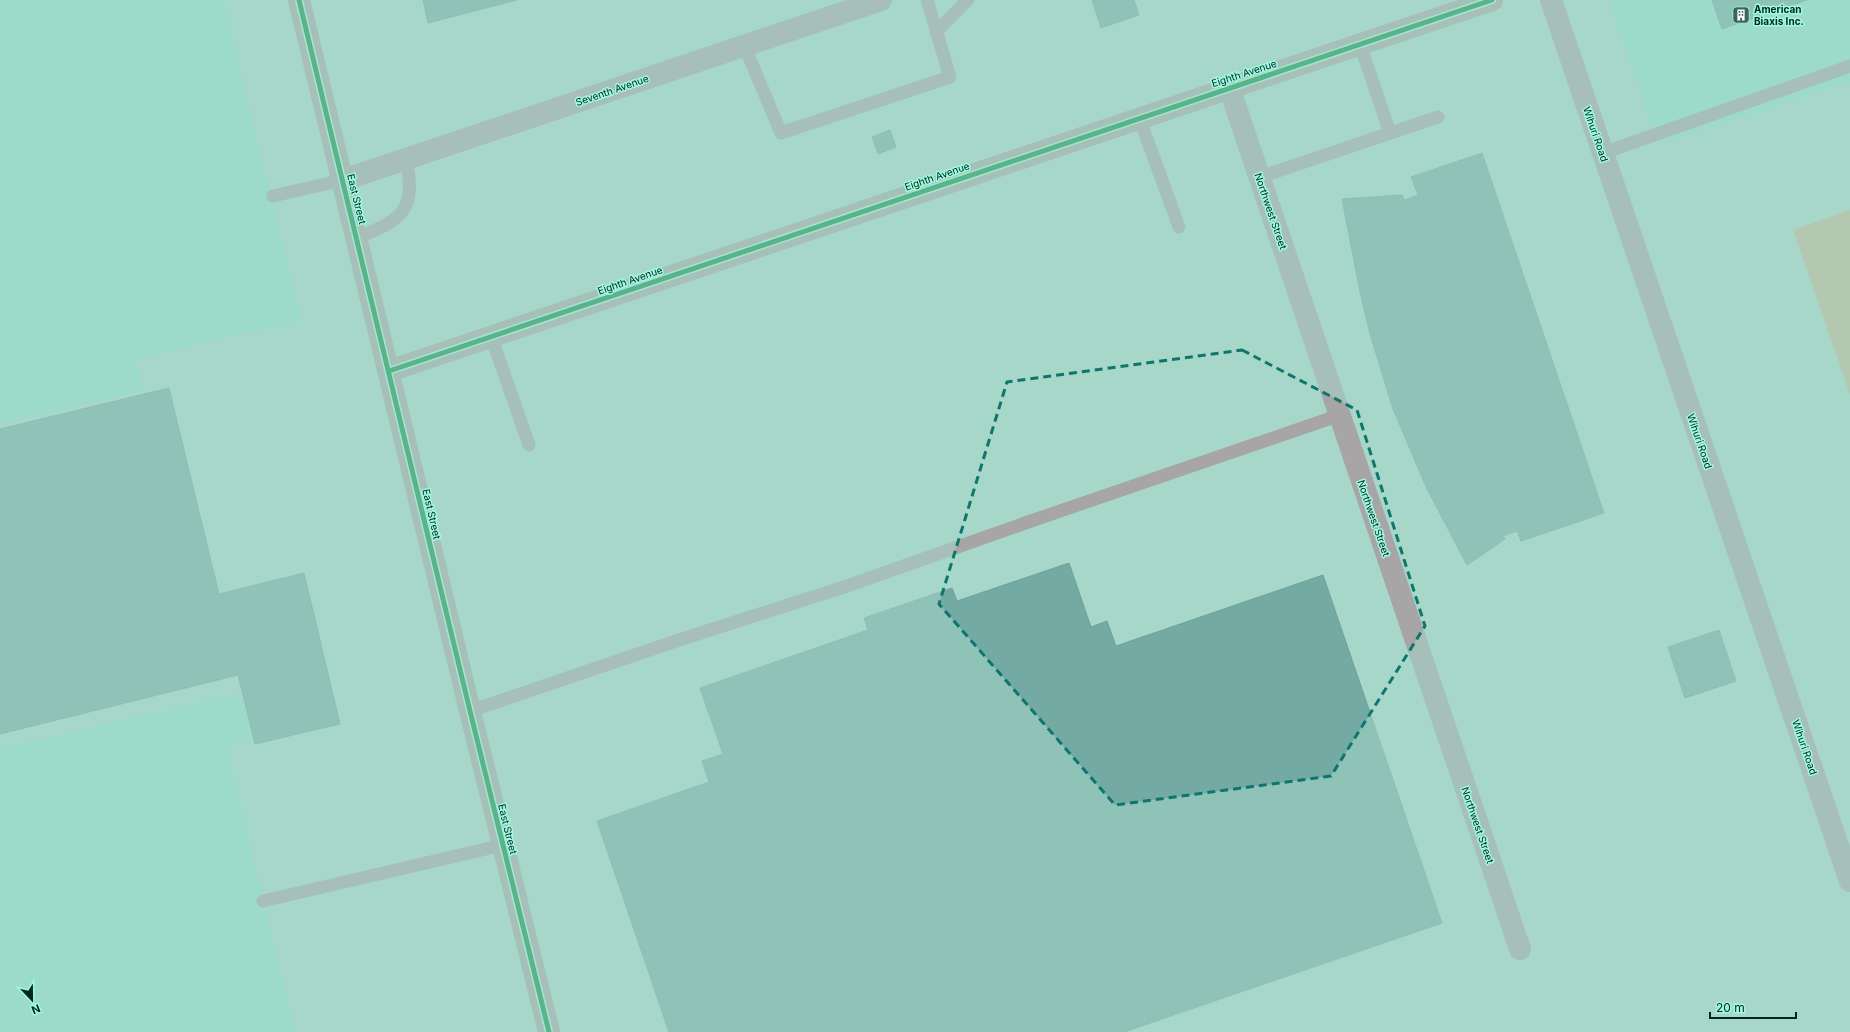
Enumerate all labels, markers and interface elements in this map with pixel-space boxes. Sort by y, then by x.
place label: American Biaxis Inc. [1754,3,1804,27]
building icon: American Biaxis Inc. [1731,5,1751,25]
street label: Eighth Avenue [1210,57,1278,89]
street label: Seventh Avenue [574,72,650,108]
street label: Wihuri Road [1581,105,1611,163]
street label: Eighth Avenue [903,159,971,193]
street label: Northwest Street [1252,171,1290,251]
street label: East Street [345,173,369,226]
street label: Eighth Avenue [596,263,664,297]
street label: Wihuri Road [1685,412,1715,470]
street label: Northwest Street [1355,478,1393,558]
street label: East Street [420,488,444,541]
street label: Wihuri Road [1790,718,1820,776]
street label: Northwest Street [1459,785,1497,865]
street label: East Street [496,803,520,856]
north arrow [12,980,52,1020]
scale bar [1710,994,1796,1020]
text: 20 m [1716,1000,1745,1015]
text: N [29,1001,42,1017]

